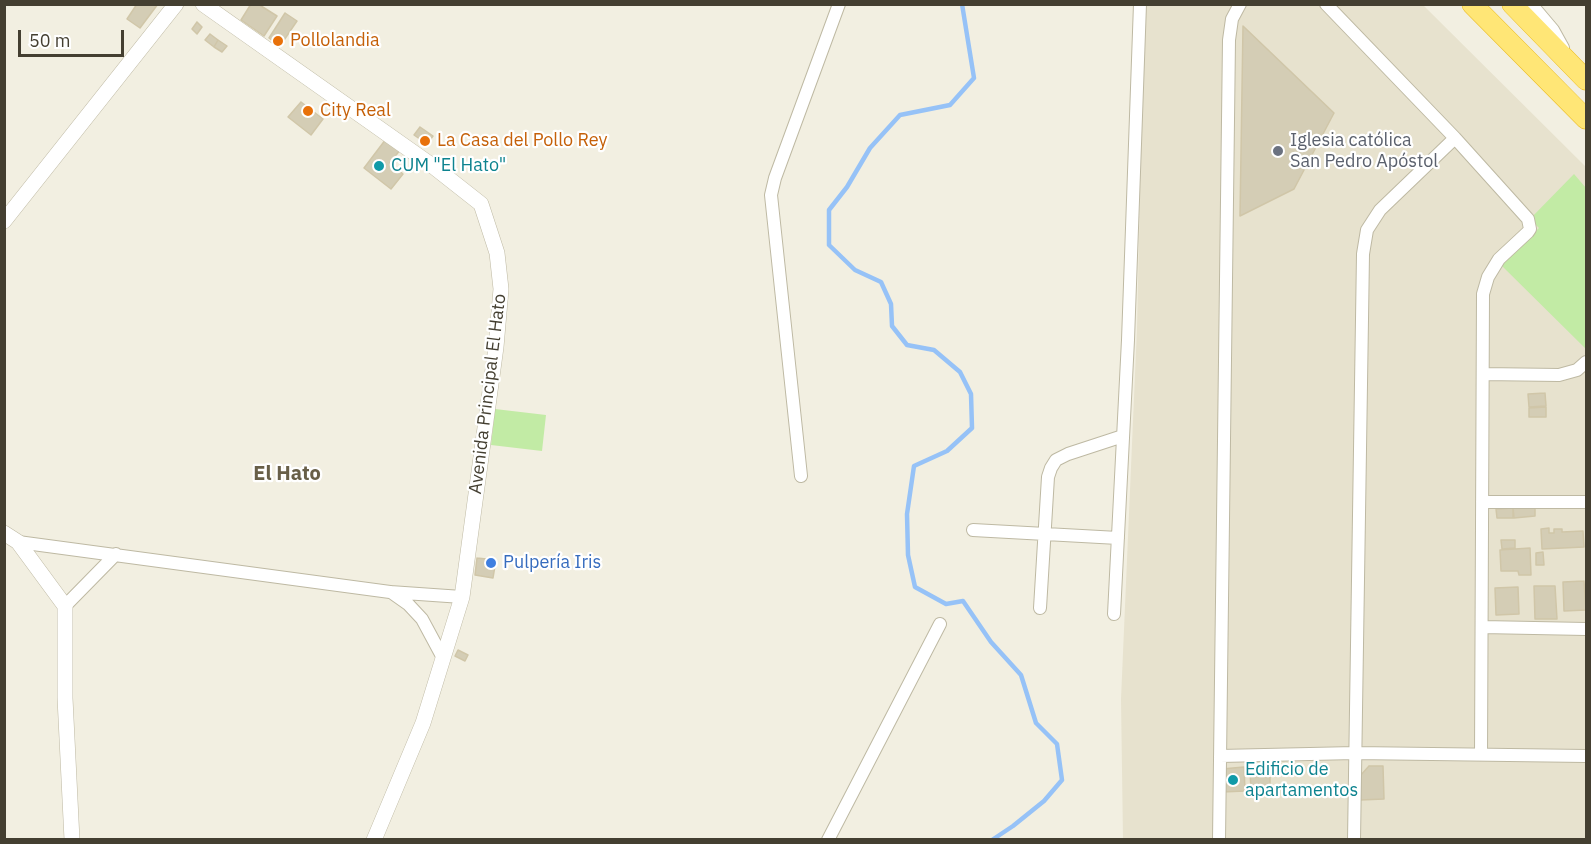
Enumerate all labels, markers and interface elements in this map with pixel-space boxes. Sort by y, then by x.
scale bar [21,18,128,56]
text: 50 m [29,29,71,52]
place label: Pollolandia [290,30,380,52]
marker: Pollolandia [271,34,285,48]
place label: City Real [320,100,391,122]
marker: City Real [301,104,315,118]
place label: La Casa del Pollo Rey [437,130,607,152]
place label: Iglesia católica San Pedro Apóstol [1290,130,1438,172]
marker: La Casa del Pollo Rey [418,134,432,148]
marker: Iglesia católica San Pedro Apóstol [1271,144,1285,158]
place label: CUM "El Hato" [391,155,506,177]
marker: CUM "El Hato" [372,159,386,173]
street label: Avenida Principal El Hato [465,292,511,496]
district label: El Hato [253,462,321,486]
place label: Pulpería Iris [503,552,601,574]
marker: Pulpería Iris [484,556,498,570]
place label: Edificio de apartamentos [1245,759,1358,802]
marker: Edificio de apartamentos [1226,773,1240,787]

